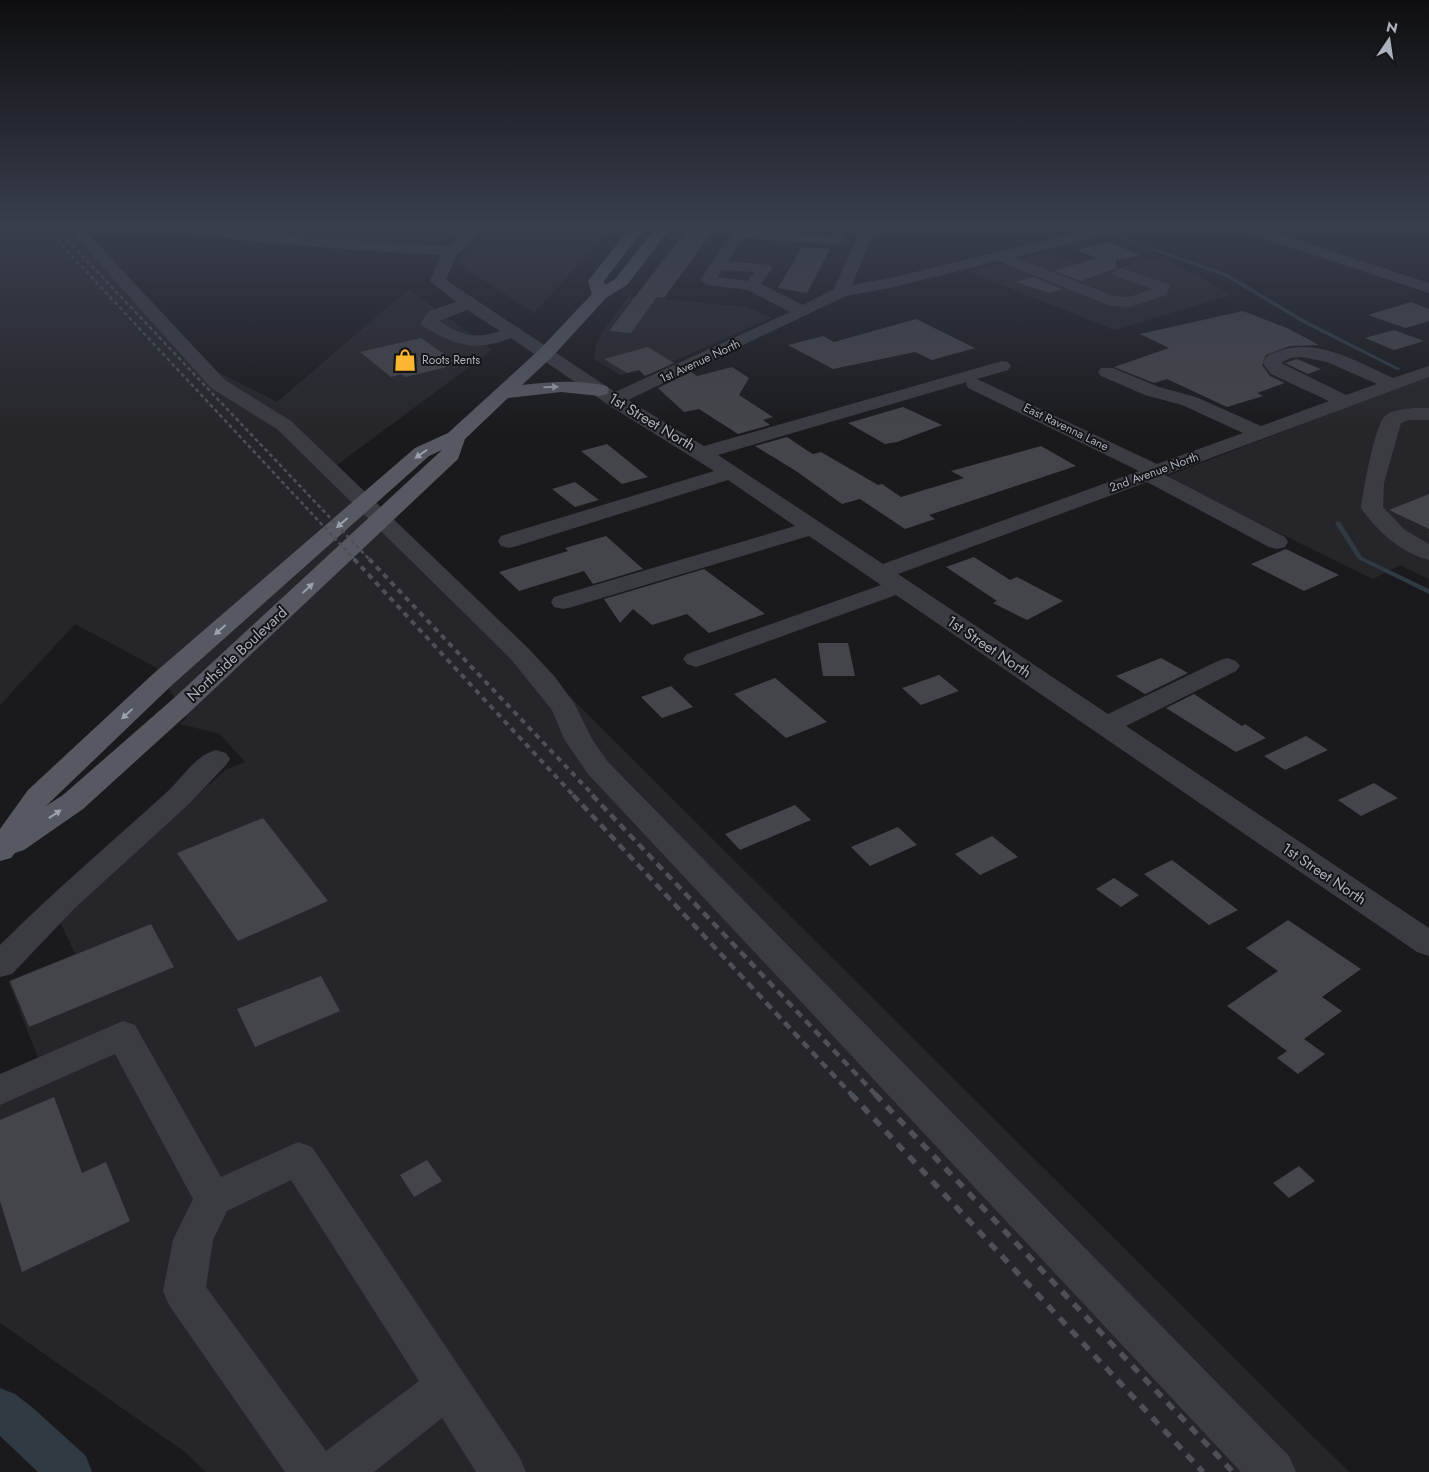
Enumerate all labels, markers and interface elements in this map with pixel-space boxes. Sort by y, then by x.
north arrow [1364,15,1414,65]
text: N [1384,16,1400,38]
street label: 1st Avenue North [657,334,743,388]
shop icon: Roots Rents [392,347,418,373]
place label: Roots Rents [422,351,480,369]
one-way arrow [544,382,560,390]
street label: 1st Street North [604,387,700,457]
street label: East Ravenna Lane [1020,399,1112,455]
street label: 2nd Avenue North [1107,448,1201,496]
one-way arrow [414,449,428,459]
one-way arrow [336,517,349,528]
one-way arrow [302,582,314,594]
street label: Northside Boulevard [182,602,292,706]
street label: 1st Street North [942,611,1036,683]
one-way arrow [214,624,226,636]
one-way arrow [121,708,133,720]
one-way arrow [48,810,62,819]
street label: 1st Street North [1277,838,1371,910]

